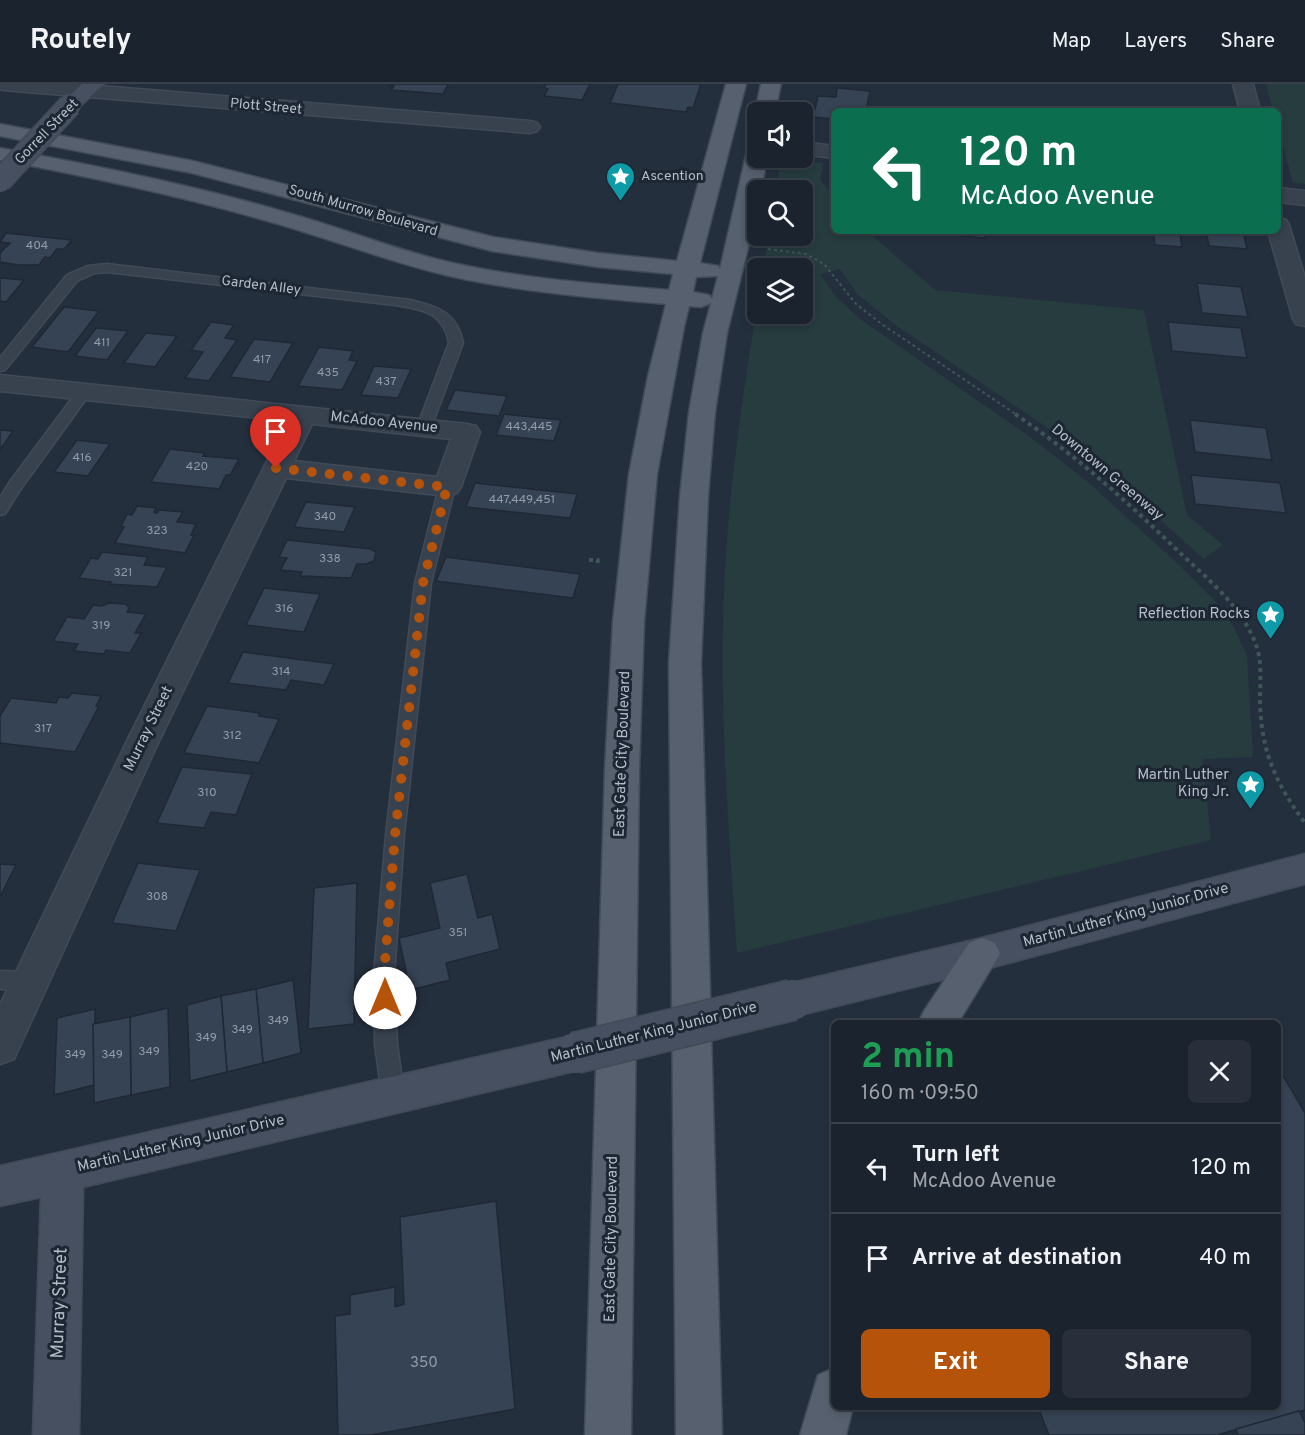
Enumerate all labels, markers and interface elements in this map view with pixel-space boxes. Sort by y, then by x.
text: Routely [30,23,131,59]
text: Map [1052,28,1091,55]
text: Layers [1124,28,1187,55]
text: Share [1220,28,1275,55]
street label: Plott Street [229,95,303,119]
street label: Gorrell Street [12,96,82,168]
map controls [747,102,813,324]
button: sound [747,102,813,168]
text: 120 m [960,128,1077,181]
icon: left [861,132,939,210]
place icon: Ascention [604,160,636,202]
place label: Ascention [641,168,704,185]
button: search [747,180,813,246]
text: McAdoo Avenue [960,180,1155,214]
street label: South Murrow Boulevard [287,182,439,240]
house number: 404 [26,238,48,254]
button: layers [747,258,813,324]
street label: Garden Alley [220,273,302,299]
house number: 411 [94,335,110,351]
house number: 417 [253,352,271,368]
house number: 435 [317,365,339,381]
house number: 437 [376,374,396,390]
pin [250,406,301,468]
street label: McAdoo Avenue [329,408,439,438]
icon: arrive [259,415,292,448]
house number: 443,445 [505,419,553,435]
street label: Downtown Greenway [1047,421,1167,526]
house number: 416 [72,450,92,466]
house number: 420 [186,459,208,475]
house number: 447,449,451 [489,492,555,508]
house number: 340 [314,509,336,525]
house number: 323 [146,523,168,539]
house number: 338 [319,551,341,567]
house number: 321 [114,565,132,581]
place icon: Reflection Rocks [1255,598,1287,640]
house number: 316 [275,601,293,617]
place label: Reflection Rocks [1138,605,1250,624]
house number: 319 [92,618,110,634]
house number: 314 [272,664,290,680]
street label: East Gate City Boulevard [611,671,635,837]
street label: Murray Street [120,683,178,775]
house number: 317 [34,721,52,737]
house number: 312 [222,728,242,744]
place label: Martin Luther King Jr. [1137,766,1229,802]
place icon: Martin Luther King Jr. [1234,768,1266,810]
house number: 310 [197,785,217,801]
street label: Martin Luther King Junior Drive [1021,879,1231,953]
house number: 308 [146,889,168,905]
house number: 351 [448,925,468,941]
position arrow [353,966,417,1030]
street label: Martin Luther King Junior Drive [549,998,759,1068]
house number: 349 [267,1013,289,1029]
house number: 349 [231,1022,253,1038]
house number: 349 [195,1030,217,1046]
text: 2 min [861,1035,955,1081]
button: close [1188,1040,1251,1103]
house number: 349 [138,1044,160,1060]
house number: 349 [64,1047,86,1063]
house number: 349 [101,1047,123,1063]
text: 160 m · 09:50 [861,1081,979,1107]
street label: Martin Luther King Junior Drive [76,1111,286,1177]
text: Turn left [912,1142,1000,1169]
icon: left [861,1152,894,1185]
text: 120 m [1191,1155,1251,1182]
street label: East Gate City Boulevard [601,1156,623,1322]
text: McAdoo Avenue [912,1169,1056,1195]
icon: arrive [861,1242,894,1275]
text: Arrive at destination [912,1245,1122,1272]
text: 40 m [1199,1245,1251,1272]
street label: Murray Street [47,1247,73,1359]
button: Exit [861,1329,1050,1398]
button: Share [1062,1329,1251,1398]
house number: 350 [410,1354,438,1373]

